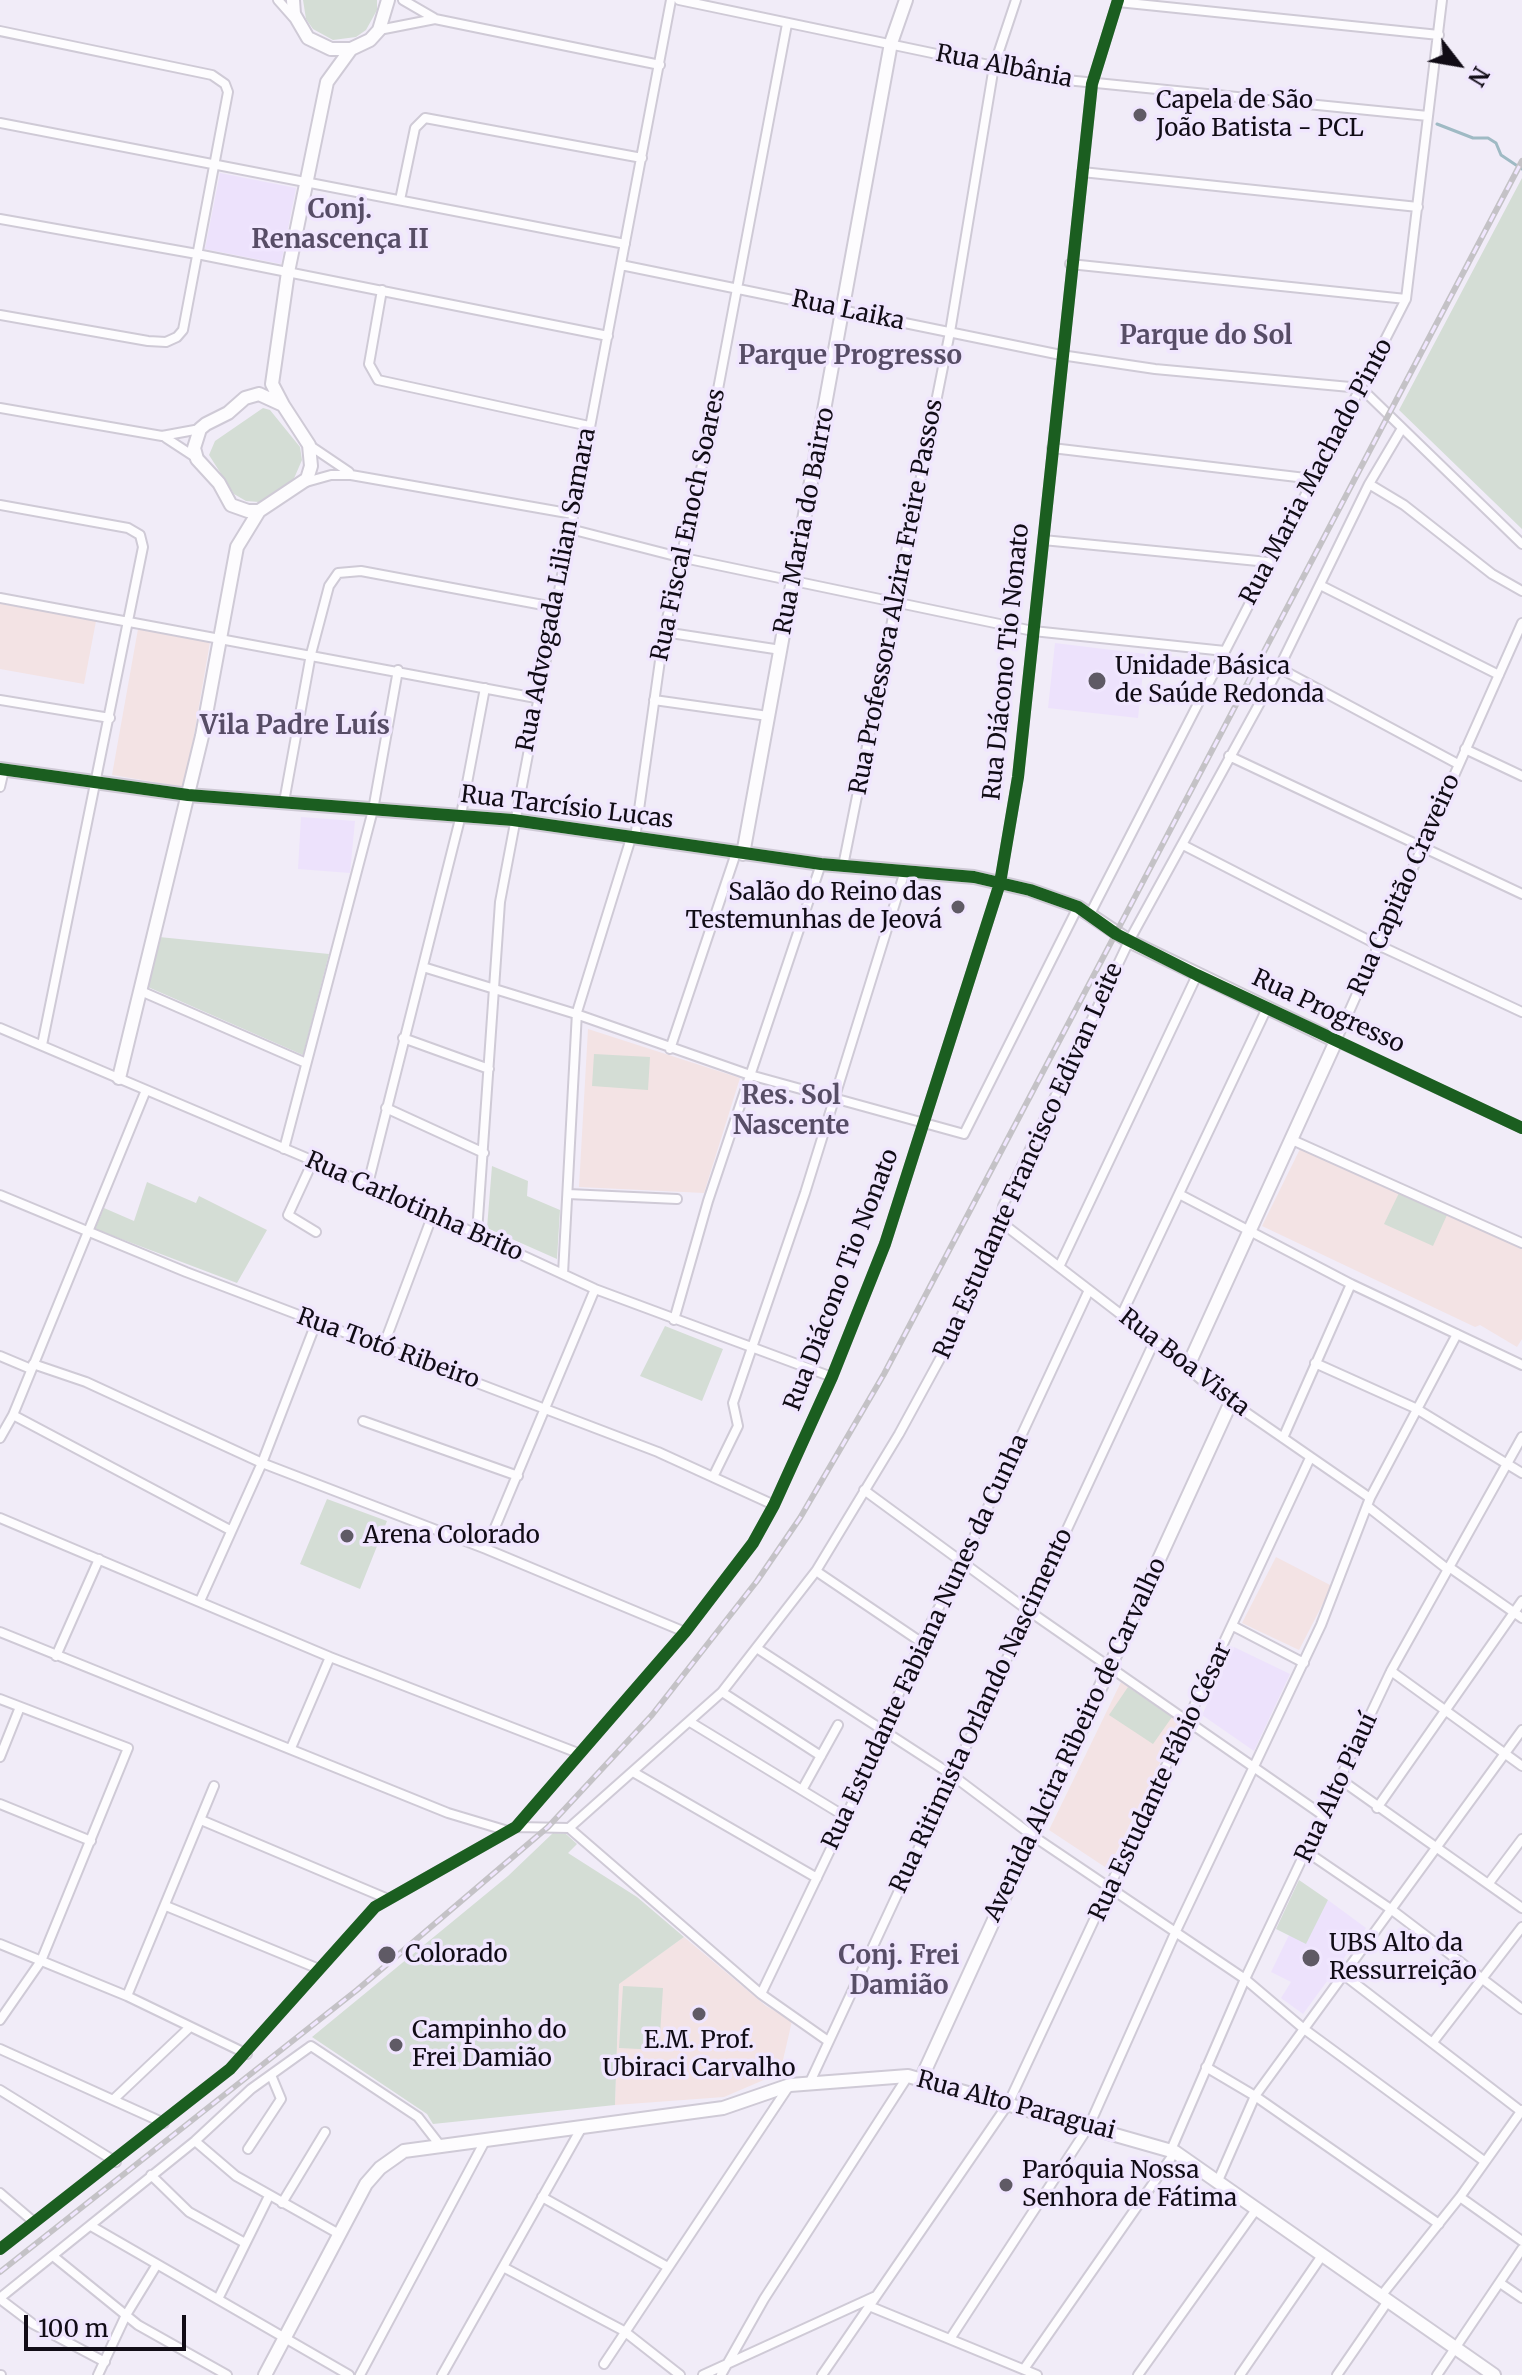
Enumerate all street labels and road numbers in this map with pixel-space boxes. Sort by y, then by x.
street label: Rua Albânia [933,40,1075,94]
street label: Rua Laika [789,285,907,337]
street label: Rua Maria Machado Pinto [1235,334,1399,610]
street label: Rua Fiscal Enoch Soares [646,386,732,664]
street label: Rua Professora Alzira Freire Passos [844,397,950,797]
street label: Rua Maria do Bairro [769,405,841,637]
street label: Rua Advogada Lilian Samara [511,426,603,754]
street label: Rua Diácono Tio Nonato [978,522,1036,802]
street label: Rua Capitão Craveiro [1343,770,1467,1000]
street label: Rua Tarcísio Lucas [459,781,675,835]
street label: Rua Estudante Francisco Edivan Leite [928,959,1130,1363]
street label: Rua Progresso [1247,964,1409,1060]
street label: Rua Diácono Tio Nonato [779,1145,905,1415]
street label: Rua Carlotinha Brito [301,1146,527,1268]
street label: Rua Totó Ribeiro [293,1303,483,1395]
street label: Rua Boa Vista [1113,1303,1255,1423]
street label: Rua Estudante Fabiana Nunes da Cunha [817,1430,1035,1854]
street label: Rua Ritimista Orlando Nascimento [885,1524,1079,1898]
street label: Avenida Alcira Ribeiro de Carvalho [979,1554,1173,1926]
street label: Rua Estudante Fábio César [1084,1638,1238,1926]
street label: Rua Alto Piauí [1290,1709,1384,1867]
street label: Rua Alto Paraguai [913,2066,1119,2146]

